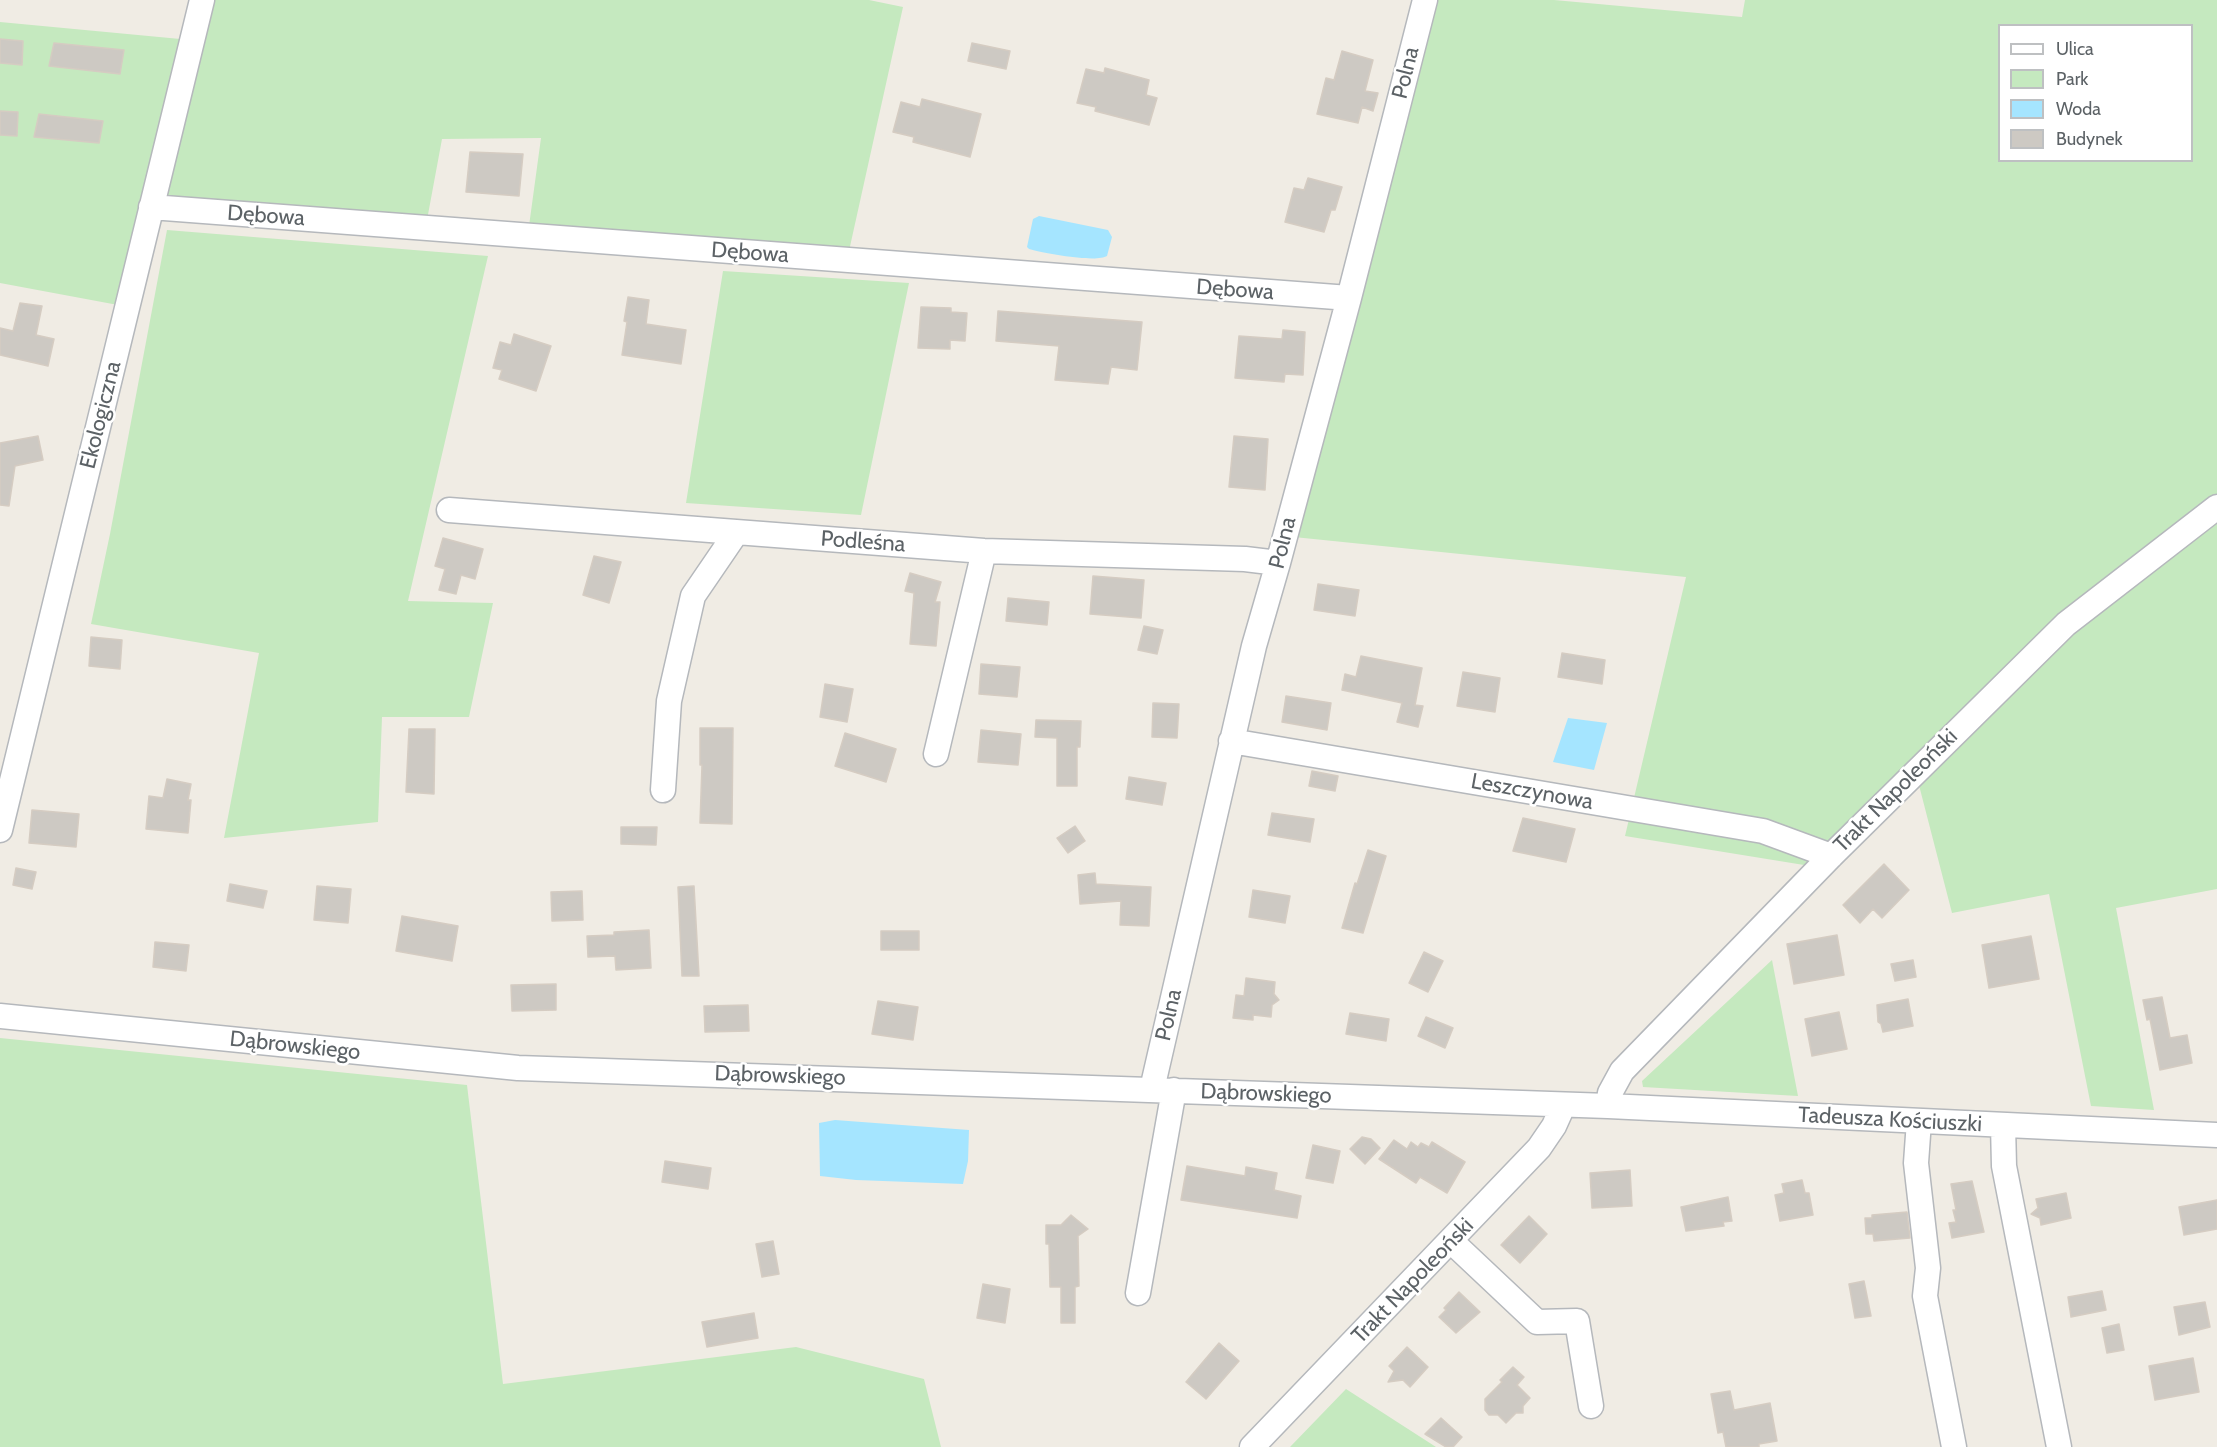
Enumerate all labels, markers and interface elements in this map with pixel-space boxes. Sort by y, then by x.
legend [1998,24,2193,162]
text: Ulica [2056,38,2094,60]
street label: Polna [1387,44,1425,102]
text: Park [2056,68,2088,90]
text: Woda [2056,98,2101,120]
text: Budynek [2056,128,2123,150]
street label: Dębowa [226,200,306,232]
street label: Dębowa [710,237,790,269]
street label: Dębowa [1195,274,1275,306]
street label: Ekologiczna [75,358,127,472]
street label: Polna [1264,514,1302,572]
street label: Podleśna [820,526,906,558]
street label: Trakt Napoleoński [1829,724,1963,858]
street label: Leszczynowa [1469,768,1595,816]
street label: Polna [1150,986,1188,1044]
street label: Dąbrowskiego [228,1026,362,1066]
street label: Dąbrowskiego [714,1061,846,1091]
street label: Dąbrowskiego [1200,1079,1332,1109]
street label: Tadeusza Kościuszki [1797,1102,1983,1138]
street label: Trakt Napoleoński [1347,1213,1479,1349]

